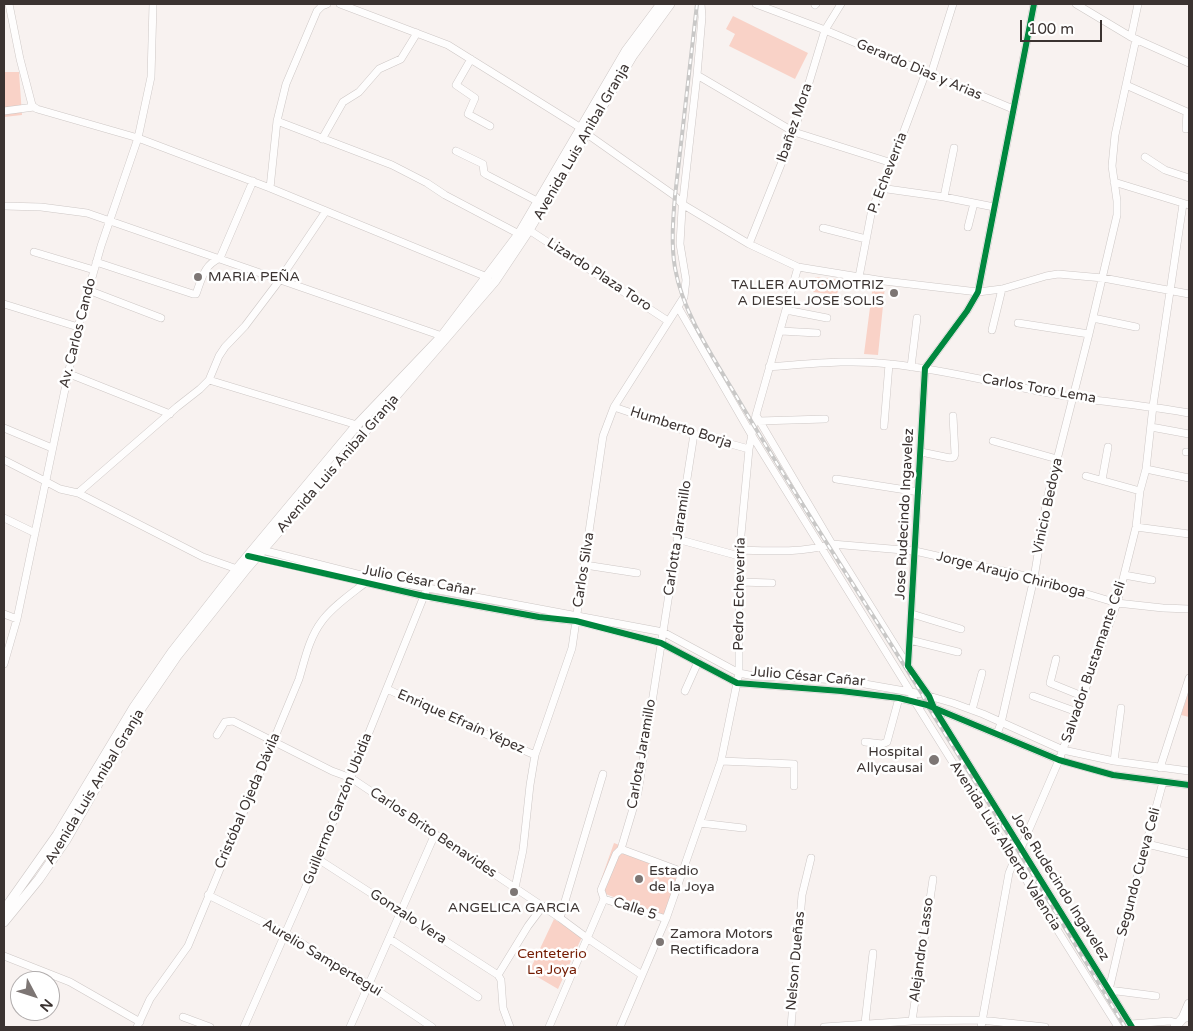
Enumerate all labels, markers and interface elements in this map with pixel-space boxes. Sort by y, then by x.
scale bar [1023,10,1106,42]
text: 100 m [1028,20,1074,38]
street label: Gerardo Dias y Arias [854,36,984,104]
street label: Avenida Luis Anibal Granja [530,61,634,223]
street label: Ibañez Mora [774,81,816,165]
street label: P. Echeverria [865,130,911,216]
street label: Lizardo Plaza Toro [543,235,655,315]
place label: MARIA PEÑA [208,269,300,285]
marker: MARIA PEÑA [192,271,204,283]
street label: Av. Carlos Cando [56,276,100,390]
place label: TALLER AUTOMOTRIZ A DIESEL JOSE SOLIS [731,277,884,310]
marker: TALLER AUTOMOTRIZ A DIESEL JOSE SOLIS [888,287,900,299]
street label: Carlos Toro Lema [981,371,1097,407]
street label: Avenida Luis Anibal Granja [273,391,403,537]
street label: Humberto Borja [628,404,734,452]
street label: Jose Rudecindo Ingavelez [892,428,918,600]
street label: Vinicio Bedoya [1030,456,1066,556]
street label: Carlotta Jaramillo [661,479,695,597]
street label: Carlos Silva [570,531,598,609]
street label: Pedro Echeverría [731,537,749,651]
street label: Jorge Araujo Chiriboga [935,548,1087,602]
street label: Julio César Cañar [361,562,477,600]
street label: Salvador Bustamante Celi [1058,579,1130,745]
street label: Julio César Cañar [750,664,866,690]
street label: Enrique Efraín Yépez [395,686,527,758]
street label: Carlota Jaramillo [624,698,660,810]
street label: Avenida Luis Anibal Granja [42,706,148,868]
street label: Cristóbal Ojeda Dávila [212,730,284,872]
street label: Guillermo Garzón Ubidia [300,731,376,887]
place label: Hospital Allycausai [856,744,923,776]
marker: Hospital Allycausai [927,753,941,767]
street label: Avenida Luis Alberto Valencia [946,758,1064,934]
street label: Carlos Brito Benavides [366,784,500,882]
street label: Segundo Cueva Celi [1114,806,1164,938]
street label: Jose Rudecindo Ingavelez [1007,810,1113,964]
place label: Estadio de la Joya [649,863,715,896]
marker: Estadio de la Joya [633,873,645,885]
street label: Gonzalo Vera [366,886,450,948]
marker: ANGELICA GARCIA [508,886,520,898]
street label: Calle 5 [611,894,659,924]
street label: Alejandro Lasso [906,896,938,1004]
place label: ANGELICA GARCIA [448,900,580,916]
street label: Nelson Dueñas [783,911,809,1011]
street label: Aurelio Sampertegui [259,916,385,1000]
place label: Zamora Motors Rectificadora [670,926,773,959]
marker: Zamora Motors Rectificadora [654,936,666,948]
park label: Centeterio La Joya [517,946,587,979]
north arrow [10,971,60,1021]
text: N [36,996,56,1015]

